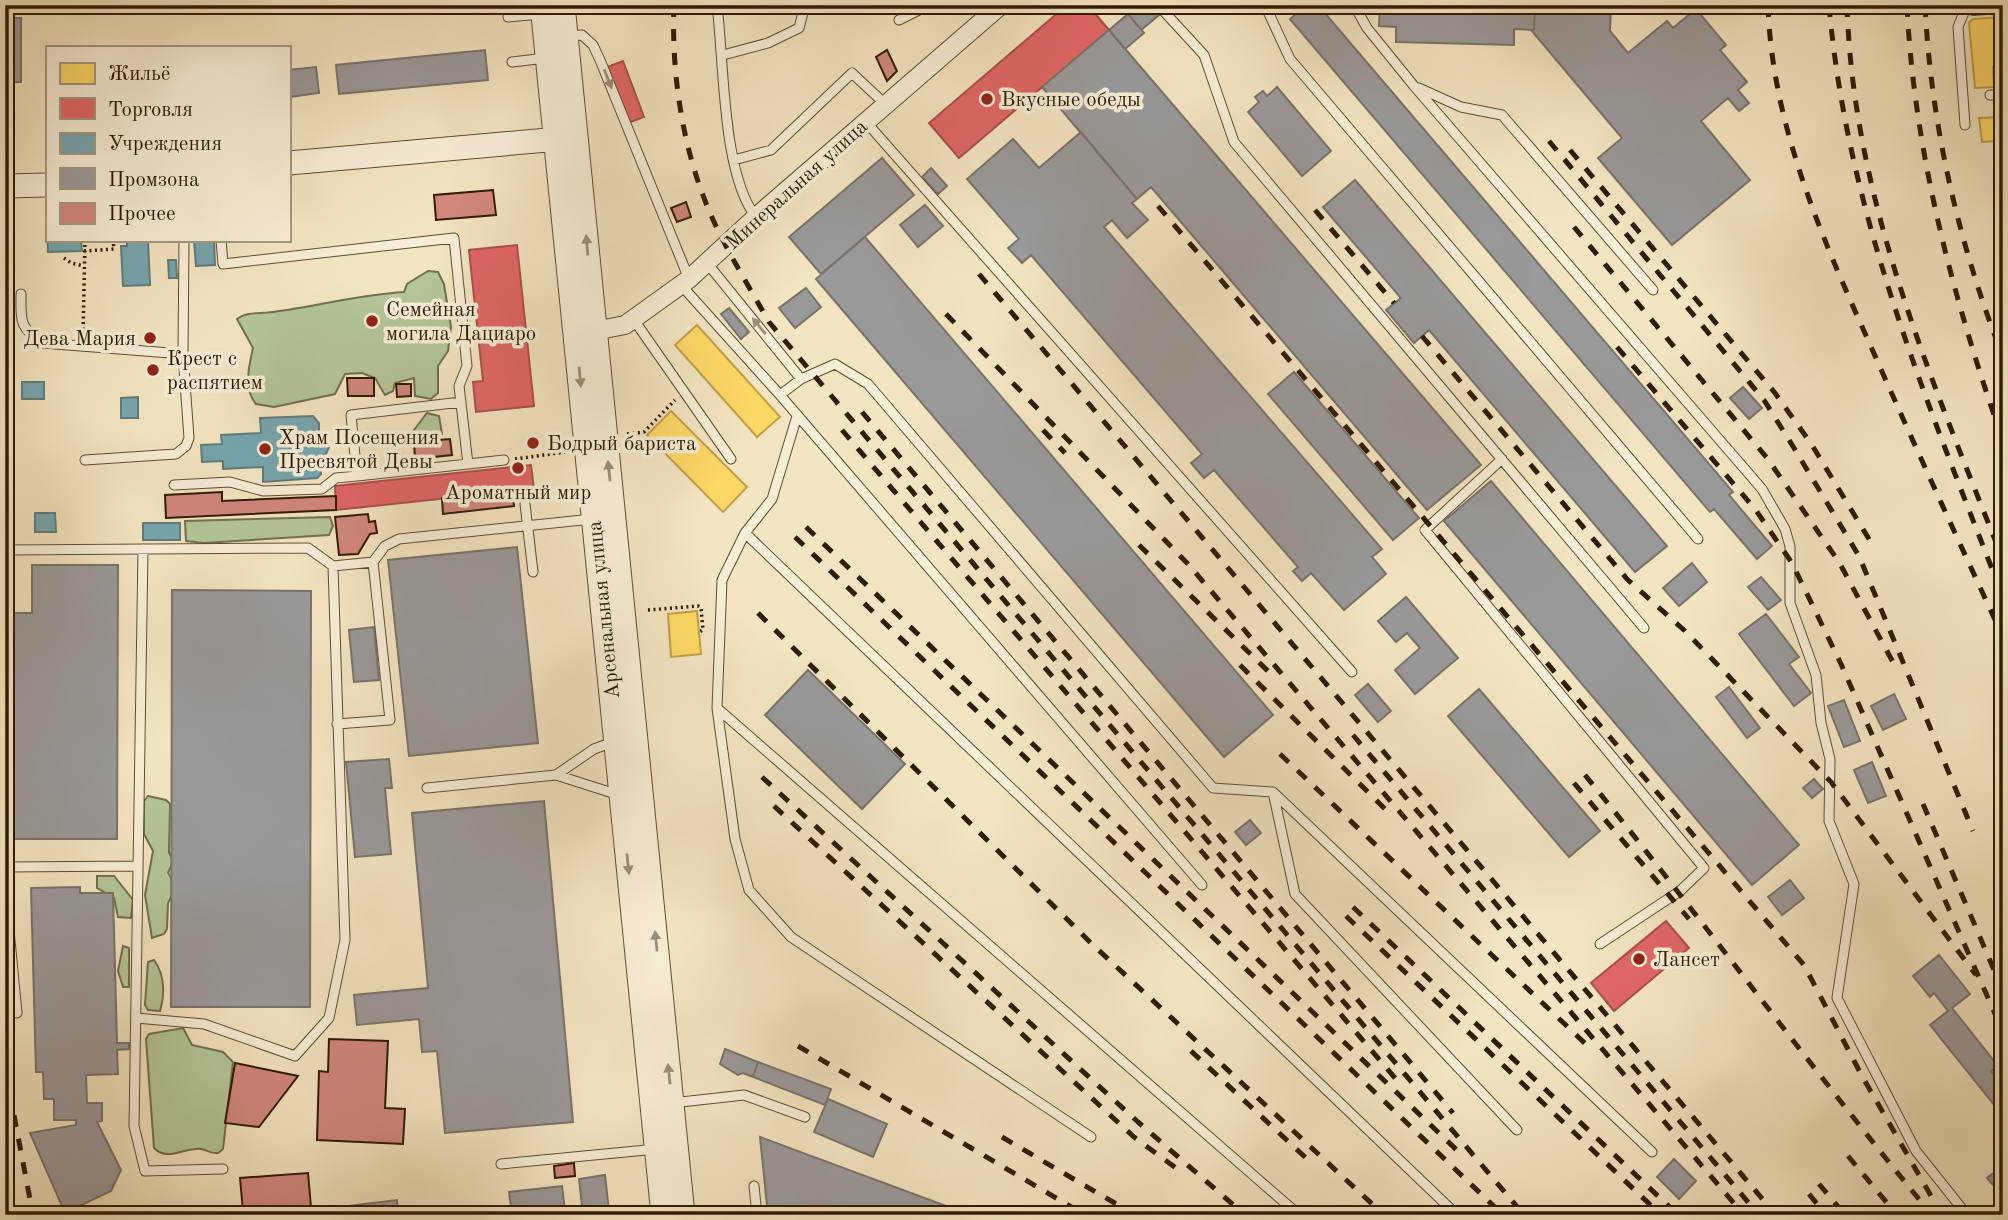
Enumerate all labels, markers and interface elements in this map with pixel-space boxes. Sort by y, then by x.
legend [46,46,290,242]
text: Жильё [108,64,171,85]
one-way arrow [603,69,614,90]
place label: Вкусные обеды [1001,90,1141,111]
marker: Вкусные обеды [979,91,995,107]
text: Торговля [108,100,193,121]
street label: Минеральная улица [722,116,872,254]
text: Учреждения [108,134,222,155]
text: Промзона [108,170,199,191]
text: Прочее [108,204,176,225]
one-way arrow [581,234,592,256]
place label: Семейная могила Дациаро [386,300,536,345]
marker: Семейная могила Дациаро [364,313,380,329]
one-way arrow [752,317,767,334]
place label: Дева Мария [23,329,136,350]
marker: Дева Мария [142,330,158,346]
place label: Крест с распятием [167,349,263,394]
marker: Крест с распятием [145,362,161,378]
one-way arrow [575,367,586,389]
place label: Храм Посещения Пресвятой Девы [279,428,439,473]
place label: Бодрый бариста [547,434,696,455]
marker: Бодрый бариста [525,435,541,451]
marker: Храм Посещения Пресвятой Девы [257,441,273,457]
marker: Ароматный мир [510,460,526,476]
one-way arrow [603,460,614,482]
place label: Ароматный мир [445,483,591,504]
street label: Арсенальная улица [585,520,624,700]
one-way arrow [623,853,634,875]
one-way arrow [650,930,661,952]
place label: Лансет [1653,950,1720,971]
marker: Лансет [1631,951,1647,967]
one-way arrow [663,1062,674,1084]

